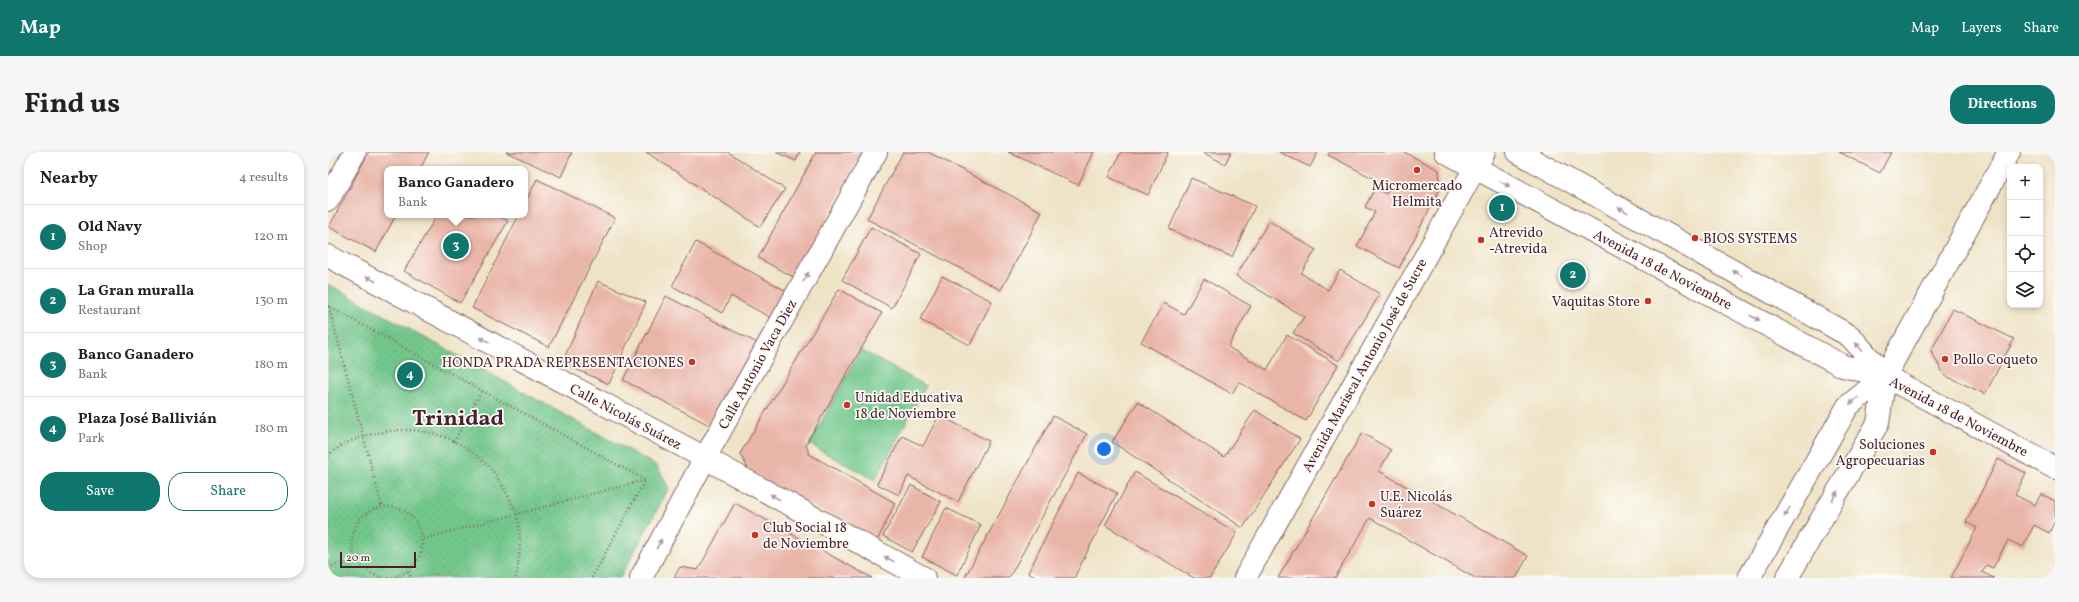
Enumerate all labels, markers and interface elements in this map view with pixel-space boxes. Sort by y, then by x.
text: Map [20,15,61,41]
text: Map [1911,19,1939,38]
text: Layers [1961,19,2001,38]
text: Share [2023,19,2059,38]
text: Find us [24,85,120,124]
button: Directions [1950,85,2055,124]
map controls [2007,164,2043,308]
button: + [2007,164,2043,200]
marker: Micromercado Helmita [1412,165,1422,175]
popup [384,166,528,218]
text: Nearby [40,167,98,190]
text: 4 results [239,169,288,187]
text: Banco Ganadero [398,173,514,194]
place label: Micromercado Helmita [1372,177,1462,212]
one-way arrow [1499,180,1510,187]
pin: 1 [1489,193,1515,223]
text: Bank [398,194,427,212]
button: − [2007,200,2043,236]
one-way arrow [1617,207,1629,214]
text: Old Navy [78,217,142,238]
place label: Atrevido -Atrevida [1489,224,1547,259]
street label: Avenida 18 de Noviembre [1590,226,1735,315]
text: 1 [50,228,56,246]
text: 120 m [254,228,288,246]
place label: BIOS SYSTEMS [1703,230,1798,249]
pin: 3 [443,231,469,261]
marker: BIOS SYSTEMS [1690,233,1700,243]
marker: Atrevido -Atrevida [1476,235,1486,245]
button: locate [2007,236,2043,272]
text: Shop [78,238,107,256]
street label: Avenida Mariscal Antonio José de Sucre [1298,255,1432,476]
pin: 2 [1560,260,1586,290]
one-way arrow [1731,270,1742,277]
one-way arrow [802,272,809,283]
button: layers [2007,272,2043,308]
one-way arrow [365,276,377,282]
text: La Gran muralla [78,281,194,302]
text: 2 [50,292,56,310]
text: 130 m [255,292,288,310]
place label: Vaquitas Store [1552,293,1640,312]
street label: Calle Antonio Vaca Diez [715,296,802,433]
marker: Vaquitas Store [1643,296,1653,306]
text: Restaurant [78,302,141,320]
one-way arrow [1749,315,1760,322]
one-way arrow [480,337,491,344]
one-way arrow [1855,342,1864,352]
text: Banco Ganadero [78,345,194,366]
place label: Pollo Coqueto [1953,351,2038,370]
place label: HONDA PRADA REPRESENTACIONES [442,354,684,373]
marker: Pollo Coqueto [1940,354,1950,364]
text: 3 [50,356,56,374]
text: 180 m [254,356,288,374]
marker: HONDA PRADA REPRESENTACIONES [687,357,697,367]
pin: 4 [397,360,423,390]
text: Bank [78,366,107,384]
street label: Avenida 18 de Noviembre [1886,373,2031,462]
street label: Calle Nicolás Suárez [566,380,685,455]
place label: Unidad Educativa 18 de Noviembre [855,389,963,424]
one-way arrow [1849,397,1860,405]
marker: Unidad Educativa 18 de Noviembre [842,400,852,410]
district label: Trinidad [412,404,504,435]
text: Plaza José Ballivián [78,409,217,430]
text: 4 [49,420,57,438]
text: 180 m [254,420,288,438]
text: Park [78,430,105,448]
place label: Soluciones Agropecuarias [1836,436,1925,471]
your location [1094,439,1114,459]
marker: Soluciones Agropecuarias [1928,447,1938,457]
button: Save [40,472,160,511]
button: Share [168,472,288,511]
place label: U.E. Nicolás Suárez [1380,488,1452,523]
one-way arrow [1832,490,1839,502]
one-way arrow [769,494,781,500]
marker: U.E. Nicolás Suárez [1367,499,1377,509]
one-way arrow [1784,506,1791,518]
place label: Club Social 18 de Noviembre [763,519,849,554]
marker: Club Social 18 de Noviembre [750,530,760,540]
one-way arrow [656,538,662,549]
scale bar [340,550,416,569]
text: 20 m [346,551,370,566]
one-way arrow [884,556,895,563]

